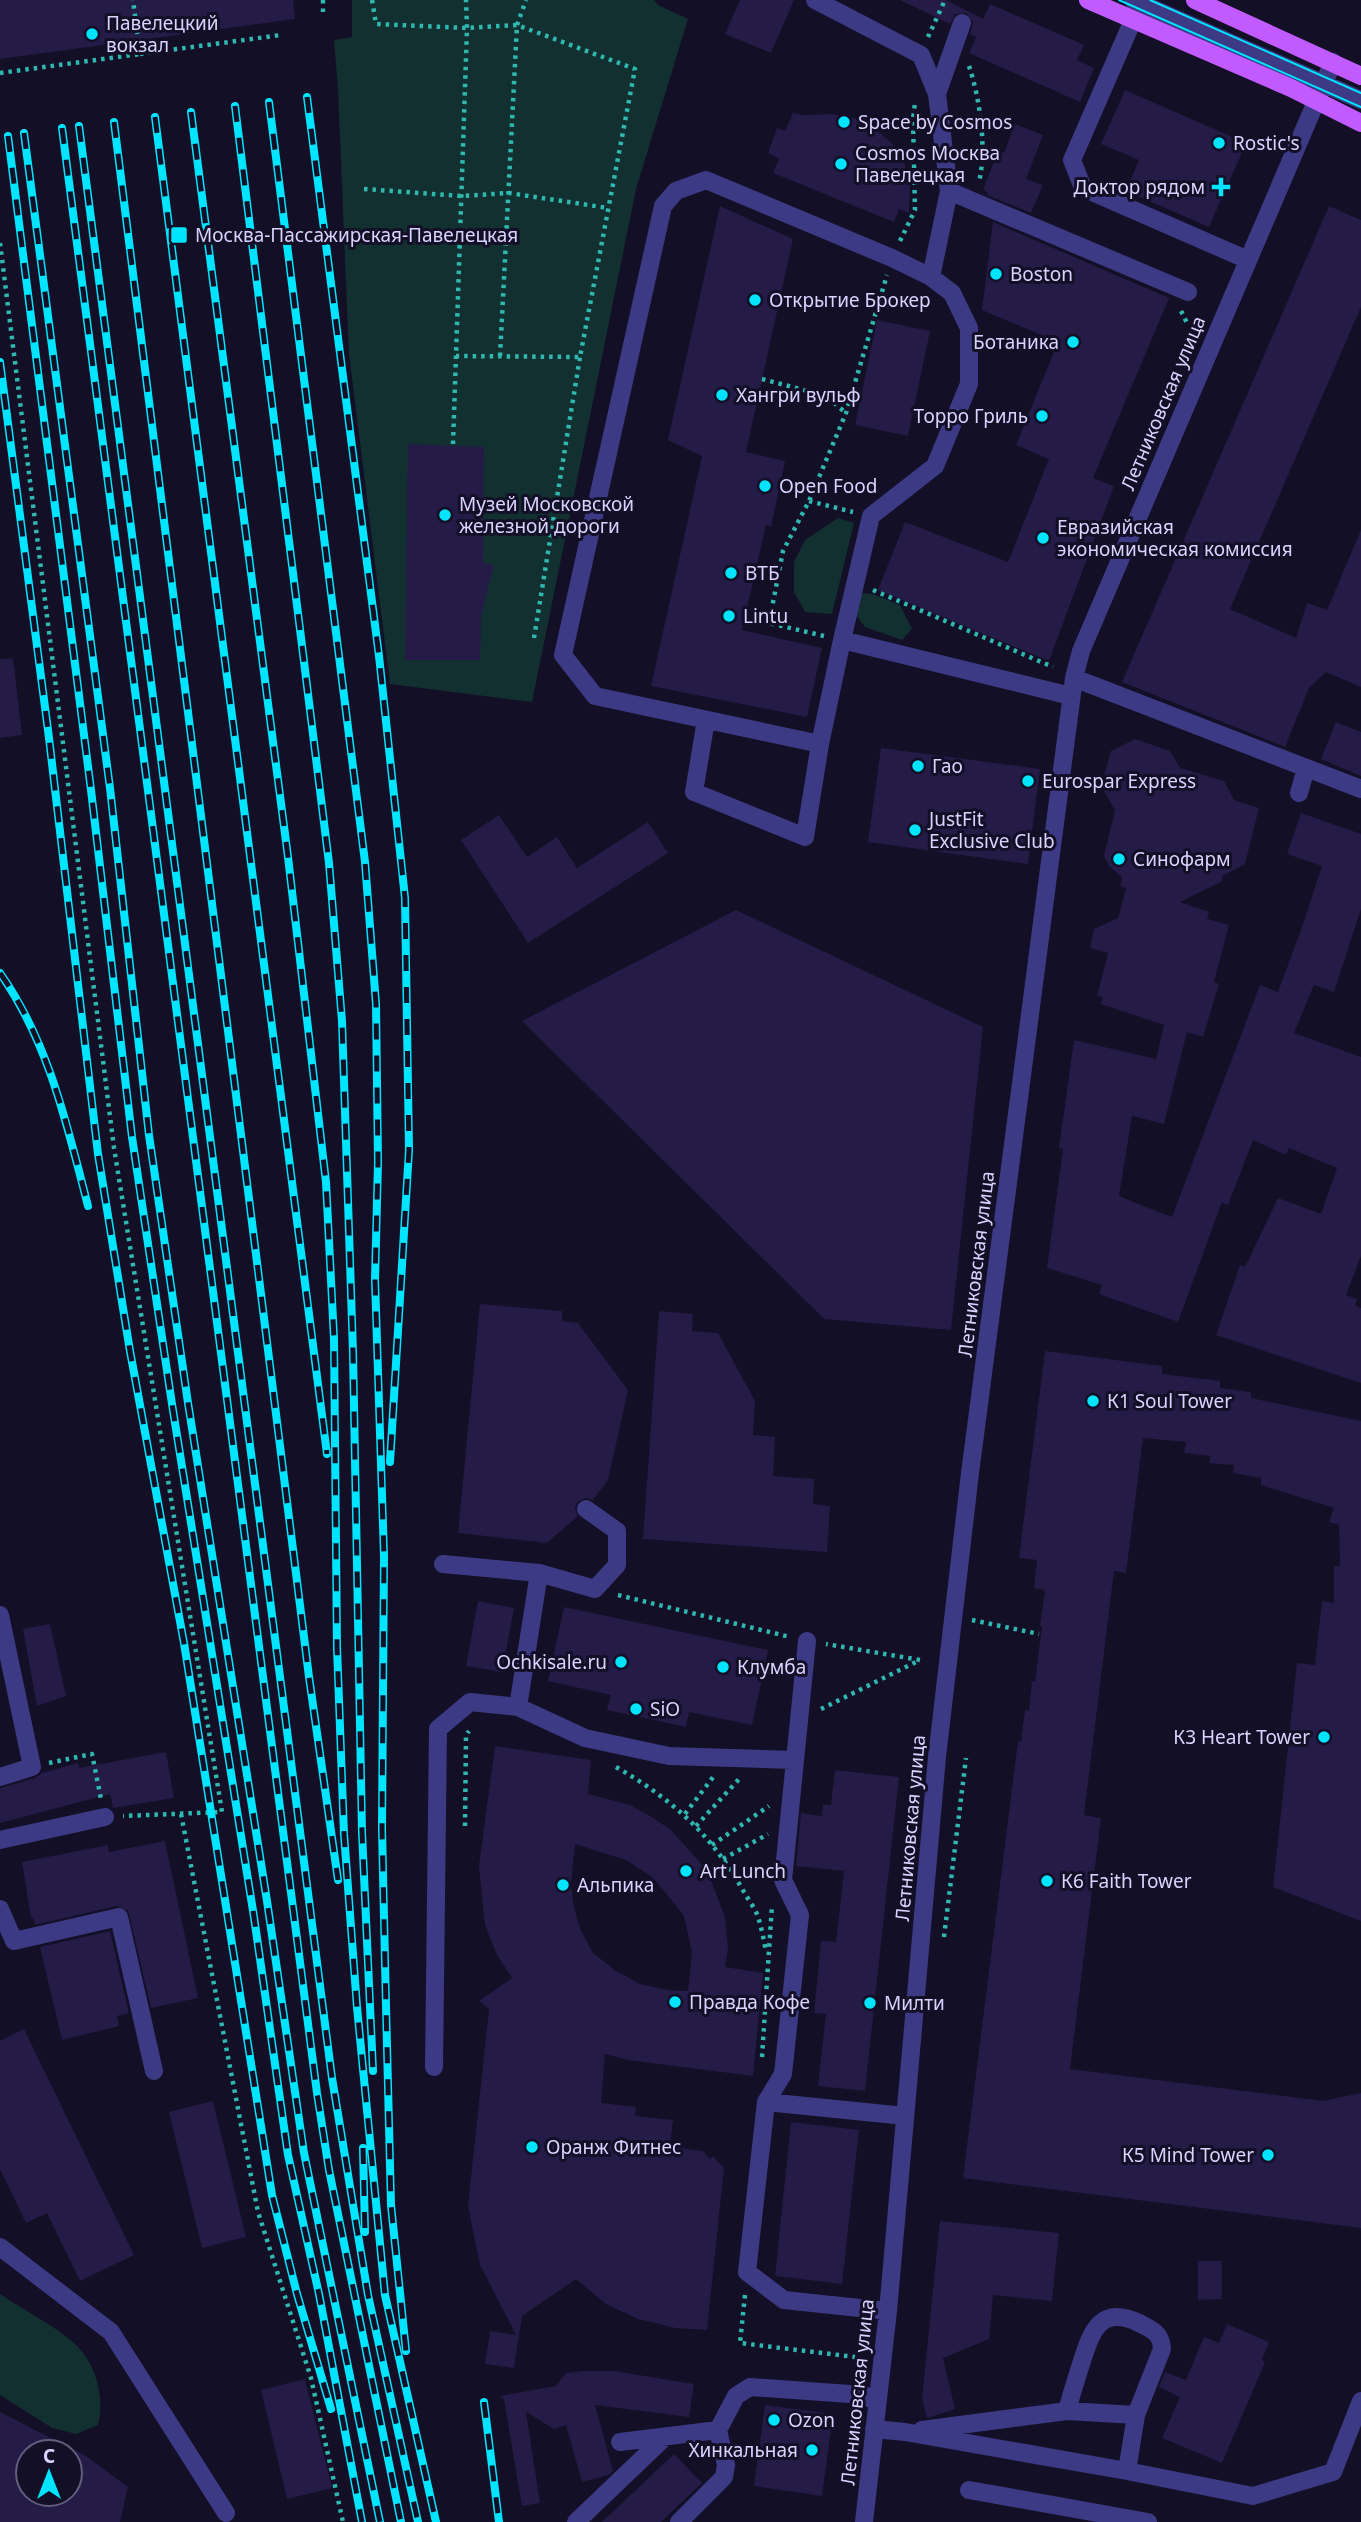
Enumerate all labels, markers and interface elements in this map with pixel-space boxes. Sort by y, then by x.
place label: Павелецкий вокзал [106,10,219,58]
marker: Павелецкий вокзал [84,26,100,42]
place label: Space by Cosmos [858,109,1012,135]
marker: Space by Cosmos [836,114,852,130]
place label: Rostic's [1233,130,1299,156]
marker: Rostic's [1211,135,1227,151]
place label: Cosmos Москва Павелецкая [855,140,1000,188]
marker: Cosmos Москва Павелецкая [833,156,849,172]
place label: Доктор рядом [1074,174,1205,200]
marker: Доктор рядом [1211,177,1231,197]
place label: Москва-Пассажирская-Павелецкая [195,222,518,248]
marker: Москва-Пассажирская-Павелецкая [169,225,189,245]
place label: Boston [1010,261,1073,287]
marker: Boston [988,266,1004,282]
place label: Открытие Брокер [769,287,931,313]
marker: Открытие Брокер [747,292,763,308]
street label: Летниковская улица [1115,312,1211,494]
place label: Ботаника [973,329,1059,355]
marker: Ботаника [1065,334,1081,350]
place label: Хангри вульф [736,382,861,408]
marker: Хангри вульф [714,387,730,403]
place label: Торро Гриль [914,403,1028,429]
marker: Торро Гриль [1034,408,1050,424]
place label: Open Food [779,473,877,499]
marker: Open Food [757,478,773,494]
place label: Музей Московской железной дороги [459,491,634,539]
marker: Музей Московской железной дороги [437,507,453,523]
place label: Евразийская экономическая комиссия [1057,514,1293,562]
marker: Евразийская экономическая комиссия [1035,530,1051,546]
place label: ВТБ [745,560,780,586]
marker: ВТБ [723,565,739,581]
place label: Lintu [743,603,788,629]
marker: Lintu [721,608,737,624]
place label: Гао [932,753,963,779]
marker: Гао [910,758,926,774]
place label: Eurospar Express [1042,768,1196,794]
marker: Eurospar Express [1020,773,1036,789]
place label: JustFit Exclusive Club [927,806,1055,854]
marker: JustFit Exclusive Club [907,822,923,838]
place label: Синофарм [1133,846,1231,872]
marker: Синофарм [1111,851,1127,867]
street label: Летниковская улица [952,1170,1000,1358]
place label: К1 Soul Tower [1107,1388,1232,1414]
marker: К1 Soul Tower [1085,1393,1101,1409]
place label: Ochkisale.ru [496,1649,607,1675]
marker: Ochkisale.ru [613,1654,629,1670]
place label: Клумба [737,1654,806,1680]
marker: Клумба [715,1659,731,1675]
place label: SiO [650,1696,680,1722]
marker: SiO [628,1701,644,1717]
place label: К3 Heart Tower [1173,1724,1310,1750]
marker: К3 Heart Tower [1316,1729,1332,1745]
street label: Летниковская улица [889,1734,931,1922]
place label: Art Lunch [700,1858,786,1884]
marker: Art Lunch [678,1863,694,1879]
place label: К6 Faith Tower [1061,1868,1192,1894]
place label: Альпика [577,1872,654,1898]
marker: К6 Faith Tower [1039,1873,1055,1889]
marker: Альпика [555,1877,571,1893]
place label: Правда Кофе [689,1989,810,2015]
place label: Милти [884,1990,945,2016]
marker: Правда Кофе [667,1994,683,2010]
marker: Милти [862,1995,878,2011]
place label: Оранж Фитнес [546,2134,681,2160]
marker: Оранж Фитнес [524,2139,540,2155]
place label: К5 Mind Tower [1122,2142,1254,2168]
marker: К5 Mind Tower [1260,2147,1276,2163]
street label: Летниковская улица [834,2298,880,2486]
place label: Ozon [788,2407,835,2433]
marker: Ozon [766,2412,782,2428]
place label: Хинкальная [688,2437,798,2463]
north arrow [14,2438,84,2508]
marker: Хинкальная [804,2442,820,2458]
text: С [43,2443,55,2469]

